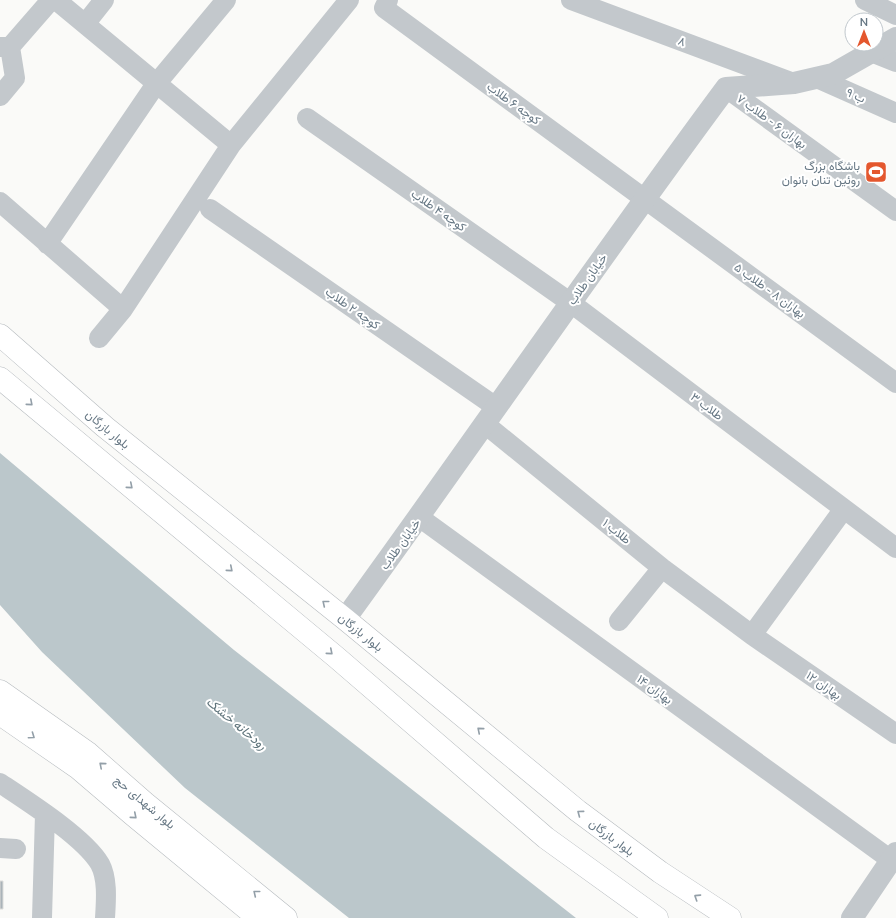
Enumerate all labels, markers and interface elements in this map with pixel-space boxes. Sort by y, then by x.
north arrow [844,12,884,52]
text: N [860,15,868,29]
street label: ۸ [676,33,688,49]
street label: کوچه ۶ طلاب [484,79,544,128]
street label: ۹ ب [844,84,868,106]
street label: بهاران ۶ - طلاب ۷ [733,91,810,152]
place label: باشگاه بزرگ روئین تنان بانوان [782,158,860,188]
sports icon: باشگاه بزرگ روئین تنان بانوان [863,159,889,185]
street label: کوچه ۴ طلاب [408,186,469,235]
street label: خیابان طلاب [564,251,610,307]
street label: بهاران ۸ - طلاب ۵ [731,259,808,322]
street label: کوچه ۲ طلاب [322,284,383,333]
street label: طلاب ۳ [688,389,726,423]
one-way arrow [25,399,32,406]
street label: بلوار بازرگان [82,406,133,453]
one-way arrow [125,482,132,489]
street label: طلاب ۱ [600,515,634,547]
street label: خیابان طلاب [377,516,423,572]
one-way arrow [225,565,232,572]
one-way arrow [323,601,330,608]
street label: بلوار بازرگان [335,610,386,655]
one-way arrow [325,648,332,655]
street label: بهاران ۱۲ [803,667,845,703]
street label: بهاران ۱۴ [634,671,676,708]
water label: رودخانه خشک [203,693,271,754]
one-way arrow [477,728,484,735]
one-way arrow [28,731,35,739]
one-way arrow [99,763,107,770]
street label: بلوار شهدای حج [110,772,179,833]
one-way arrow [578,811,585,818]
one-way arrow [129,812,136,819]
street label: بلوار بازرگان [586,815,638,860]
one-way arrow [253,891,260,898]
one-way arrow [695,894,702,901]

